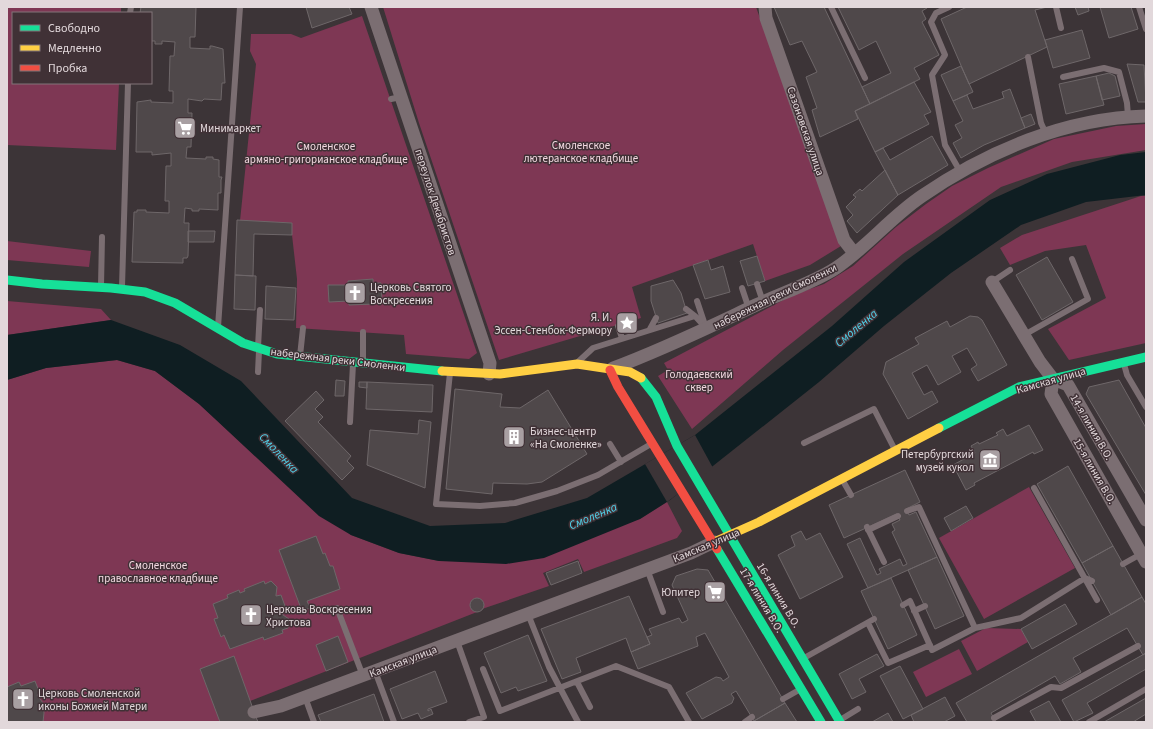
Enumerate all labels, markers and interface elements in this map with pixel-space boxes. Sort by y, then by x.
legend [12,12,152,84]
text: Свободно [48,20,100,37]
text: Медленно [48,40,102,57]
text: Пробка [48,60,87,77]
street label: Сазоновская улица [783,85,828,178]
supermarket icon: Минимаркет [172,115,198,141]
place label: Минимаркет [200,121,261,136]
park label: Смоленское лютеранское кладбище [524,138,639,166]
park label: Смоленское армяно-григорианское кладбище [244,139,408,167]
street label: переулок Декабристов [411,147,460,258]
street label: набережная реки Смоленки [711,260,839,333]
church icon: Церковь Святого Воскресения [342,280,368,306]
place label: Церковь Святого Воскресения [370,280,452,308]
water label: Смоленка [831,305,882,351]
place label: Я. И. Эссен-Стенбок-Фермору [494,310,612,338]
place icon: Я. И. Эссен-Стенбок-Фермору [614,310,640,336]
street label: набережная реки Смоленки [270,344,406,375]
street label: Камская улица [1015,363,1088,398]
park label: Голодаевский сквер [665,367,733,395]
street label: 14-я линия В.О. [1067,392,1117,463]
building icon: Бизнес-центр «На Смоленке» [501,424,527,450]
place label: Бизнес-центр «На Смоленке» [530,424,602,452]
water label: Смоленка [255,429,303,478]
street label: 15-я линия В.О. [1070,436,1120,507]
place label: Петербургский музей кукол [901,447,974,475]
museum icon: Петербургский музей кукол [977,447,1003,473]
water label: Смоленка [566,498,620,534]
street label: Камская улица [670,525,742,566]
park label: Смоленское православное кладбище [98,558,218,586]
street label: 16-я линия В.О. [753,560,804,631]
street label: 17-я линия В.О. [736,565,787,636]
supermarket icon: Юпитер [702,579,728,605]
place label: Юпитер [661,585,700,600]
church icon: Церковь Воскресения Христова [238,602,264,628]
place label: Церковь Воскресения Христова [266,602,372,630]
street label: Камская улица [367,642,439,681]
church icon: Церковь Смоленской иконы Божией Матери [10,686,36,712]
place label: Церковь Смоленской иконы Божией Матери [38,686,147,714]

